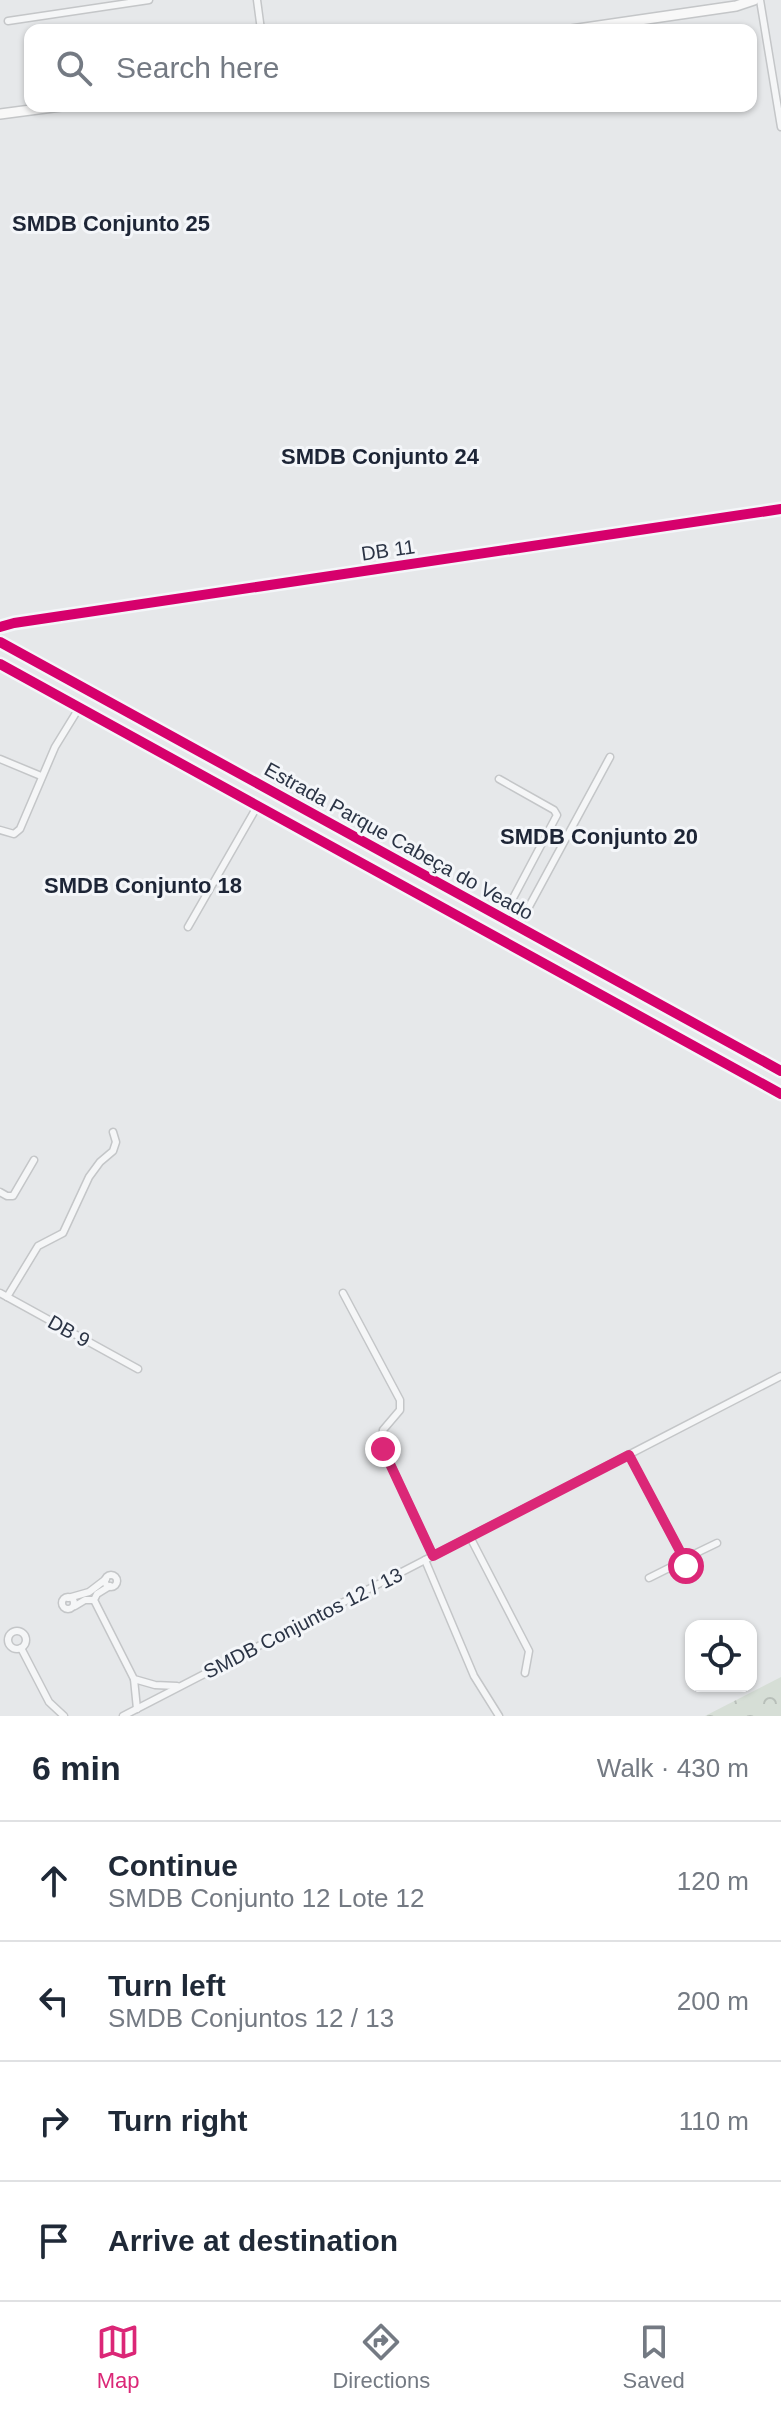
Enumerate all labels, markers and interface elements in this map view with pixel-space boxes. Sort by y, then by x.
search box [24,24,757,112]
icon: search [52,46,96,90]
text: Search here [116,51,279,84]
district label: SMDB Conjunto 25 [12,211,210,236]
district label: SMDB Conjunto 24 [281,444,480,469]
street label: DB 11 [360,535,416,565]
street label: Estrada Parque Cabeça do Veado [261,758,537,924]
district label: SMDB Conjunto 20 [500,824,698,849]
district label: SMDB Conjunto 18 [44,873,242,898]
street label: DB 9 [44,1311,94,1351]
route end [365,1431,401,1467]
route start [668,1548,704,1584]
street label: SMDB Conjuntos 12 / 13 [200,1563,406,1683]
map controls [685,1620,757,1692]
button: locate [685,1620,757,1692]
text: 6 min [32,1749,121,1787]
text: Walk · 430 m [597,1753,749,1783]
text: Continue [108,1849,238,1882]
icon: ahead [32,1859,76,1903]
text: 120 m [677,1866,749,1896]
text: SMDB Conjunto 12 Lote 12 [108,1883,425,1913]
text: Turn left [108,1969,226,2002]
icon: left [32,1979,76,2023]
text: 200 m [677,1986,749,2016]
text: SMDB Conjuntos 12 / 13 [108,2003,394,2033]
icon: right [32,2099,76,2143]
text: Turn right [108,2104,247,2137]
text: 110 m [679,2106,749,2136]
icon: arrive [32,2219,76,2263]
text: Arrive at destination [108,2224,398,2257]
tab: Map [96,2320,140,2394]
tab: Directions [332,2320,430,2394]
tab: Saved [622,2320,685,2394]

